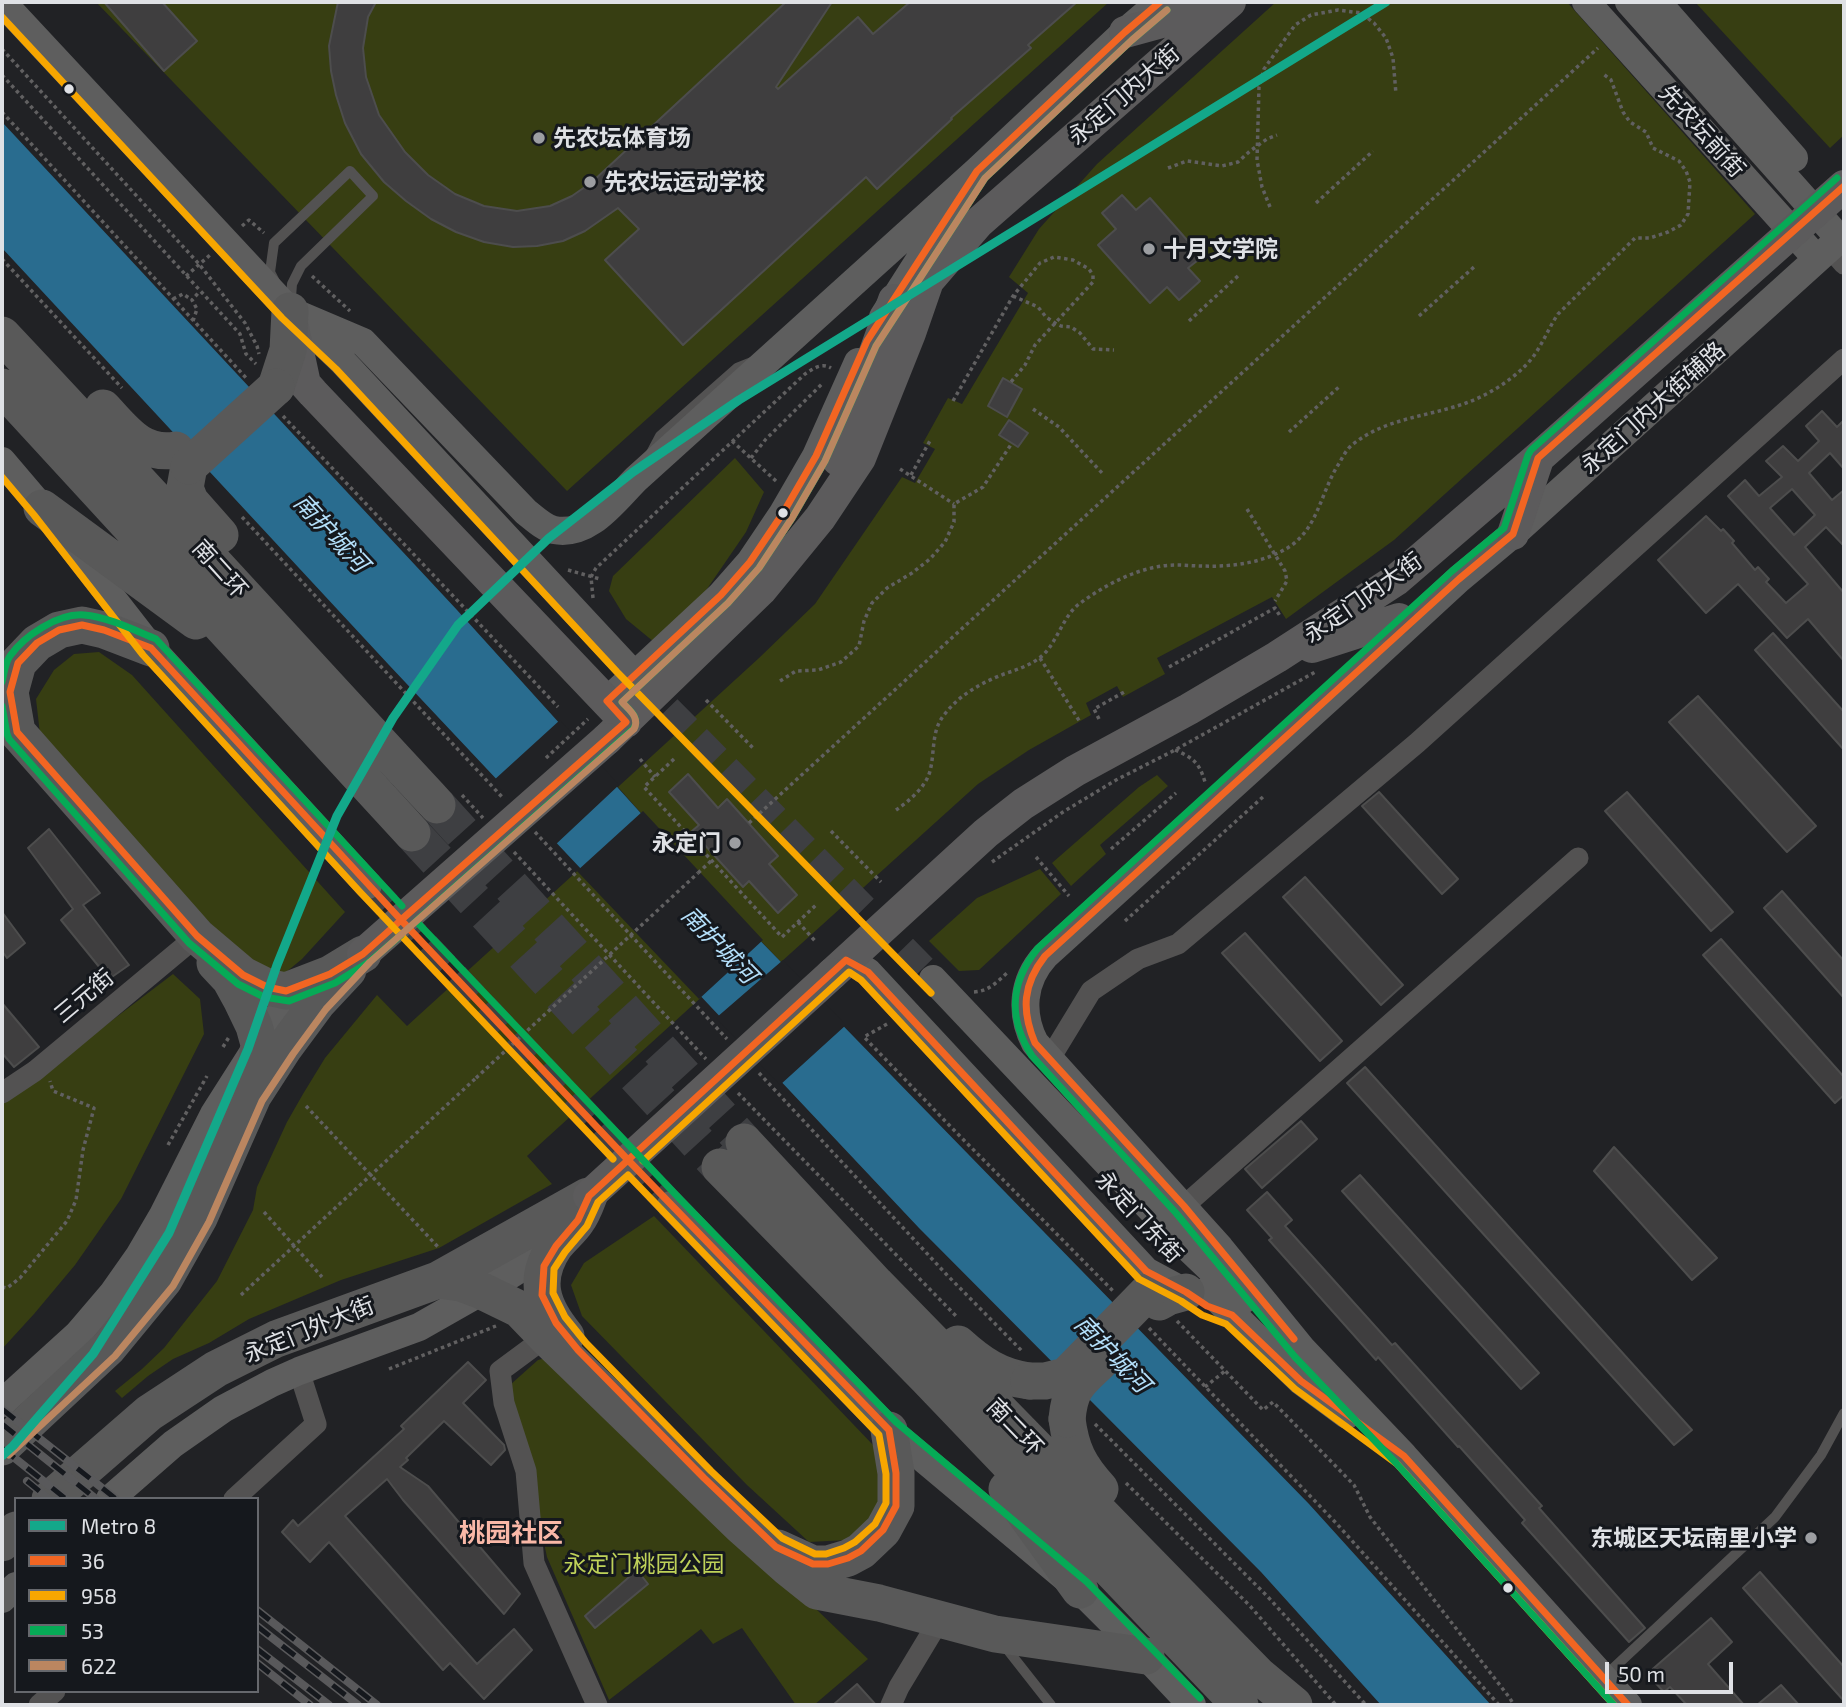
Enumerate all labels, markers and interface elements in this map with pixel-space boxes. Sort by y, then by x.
street label: 永定门内大街 [1063,39,1185,151]
street label: 先农坛前街 [1653,79,1751,183]
unlabelled marker [62,82,76,96]
place label: 先农坛体育场 [553,124,691,152]
marker: 先农坛体育场 [531,130,547,146]
place label: 先农坛运动学校 [604,168,765,196]
marker: 先农坛运动学校 [582,174,598,190]
place label: 十月文学院 [1163,235,1278,263]
marker: 十月文学院 [1141,241,1157,257]
street label: 永定门内大街辅路 [1575,336,1731,480]
water label: 南护城河 [288,488,374,578]
unlabelled marker [776,506,790,520]
street label: 南二环 [187,534,253,604]
street label: 永定门内大街 [1299,547,1427,649]
place label: 永定门 [652,829,721,857]
marker: 永定门 [727,835,743,851]
water label: 南护城河 [675,900,763,990]
street label: 三元街 [49,963,119,1029]
street label: 永定门东街 [1090,1166,1188,1268]
street label: 永定门外大街 [240,1291,378,1369]
water label: 南护城河 [1068,1309,1156,1399]
street label: 南二环 [981,1393,1049,1461]
legend [14,1497,259,1693]
text: Metro 8 [81,1513,156,1538]
district label: 桃园社区 [459,1517,563,1549]
place label: 东城区天坛南里小学 [1590,1524,1797,1552]
marker: 东城区天坛南里小学 [1803,1530,1819,1546]
text: 36 [81,1548,105,1573]
park label: 永定门桃园公园 [564,1550,724,1578]
unlabelled marker [1501,1581,1515,1595]
text: 958 [81,1583,117,1608]
text: 53 [81,1618,104,1643]
scale bar [1608,1648,1736,1692]
text: 622 [81,1653,117,1678]
text: 50 m [1618,1661,1665,1686]

